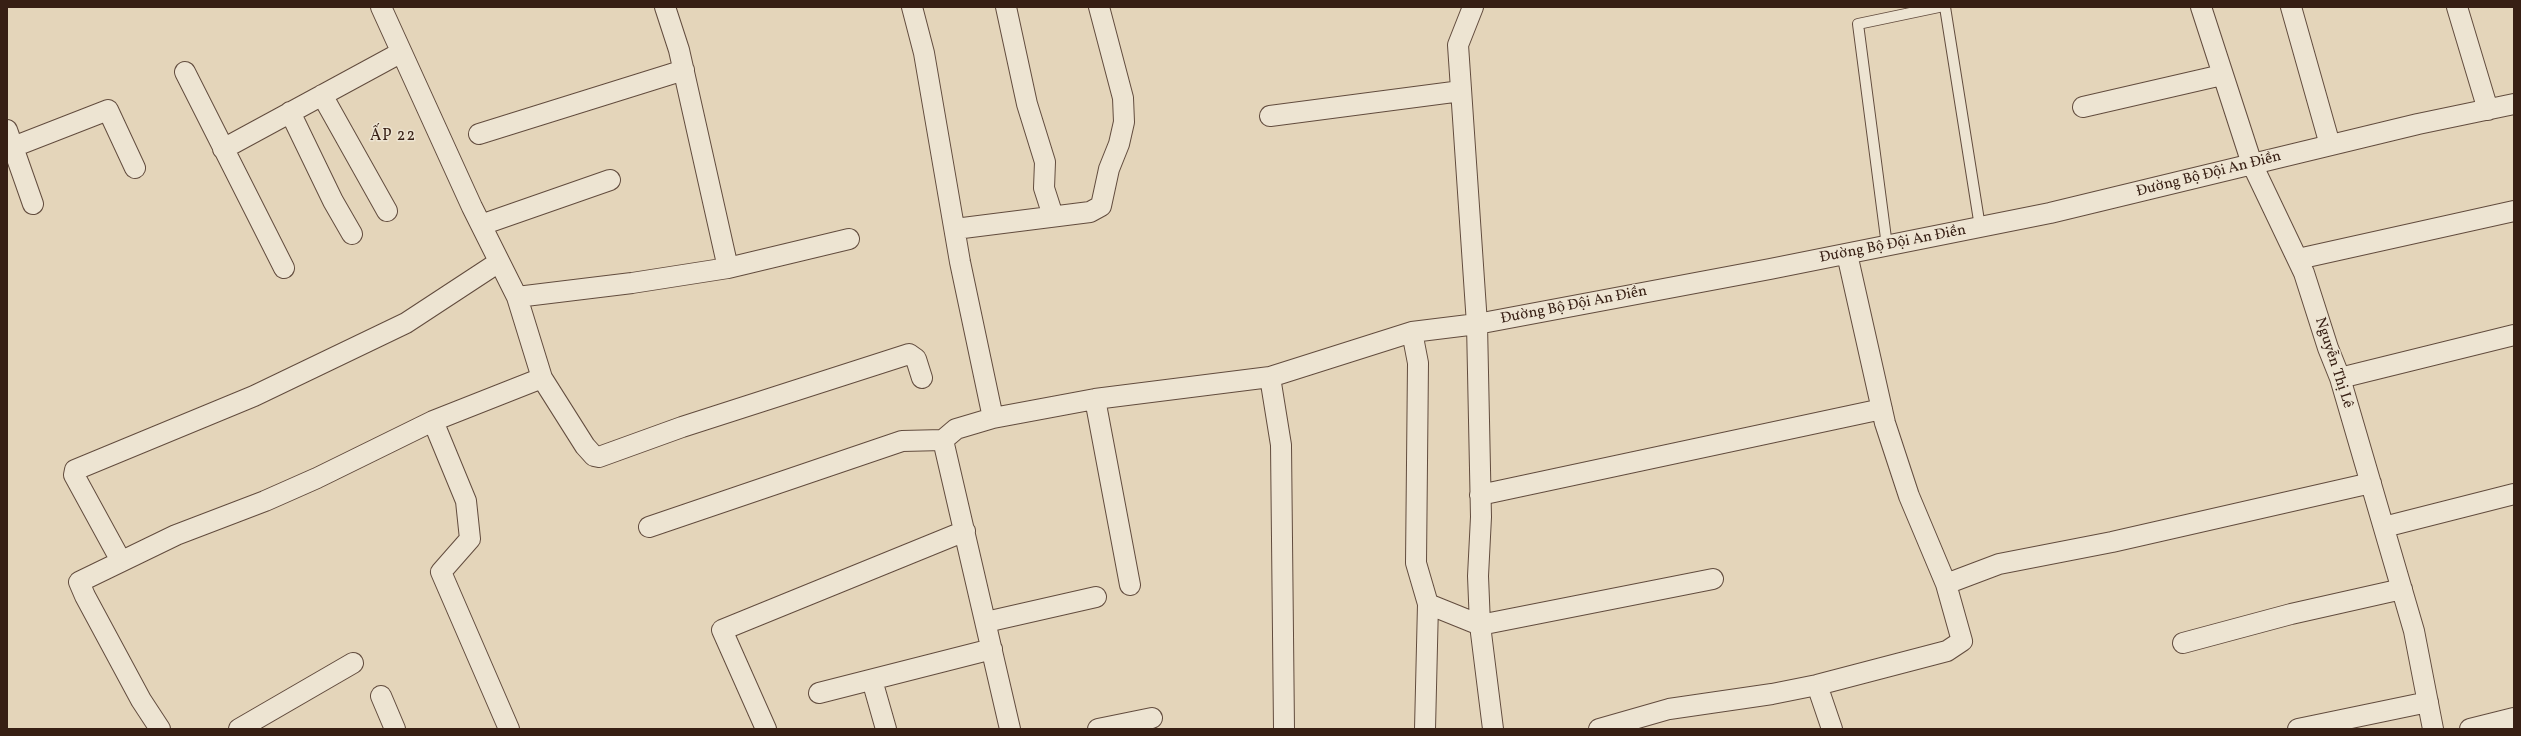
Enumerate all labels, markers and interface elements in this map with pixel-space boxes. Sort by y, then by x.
district label: ẤP 22 [370,127,416,147]
street label: Đường Bộ Đội An Điền [2135,148,2283,202]
street label: Đường Bộ Đội An Điền [1818,222,1968,268]
street label: Đường Bộ Đội An Điền [1499,283,1649,329]
street label: Nguyễn Thị Lê [2310,315,2356,411]

